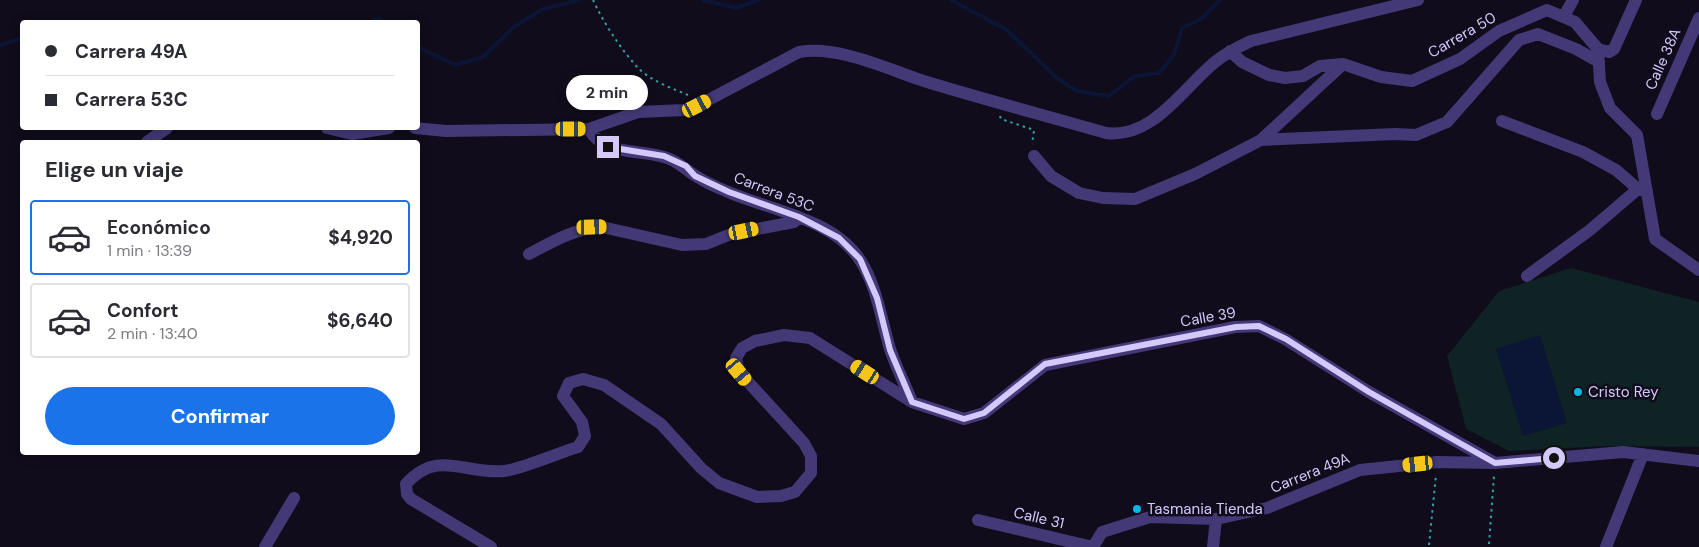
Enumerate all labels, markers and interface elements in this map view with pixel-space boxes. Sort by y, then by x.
street label: Carrera 50 [1424,7,1500,63]
street label: Calle 38A [1641,25,1685,93]
text: Carrera 49A [75,39,187,64]
callout: 2 min [567,74,649,110]
text: 2 min [586,82,628,103]
text: Carrera 53C [75,87,188,112]
car [680,93,713,119]
car [556,122,586,137]
route end [597,136,619,158]
text: Elige un viaje [45,155,184,184]
street label: Carrera 53C [731,167,817,217]
icon: car [47,215,92,260]
text: Económico [107,215,211,240]
car [576,219,607,235]
car [727,221,760,241]
text: $4,920 [328,225,393,250]
text: 1 min · 13:39 [107,240,192,261]
icon: car [47,298,92,343]
text: Confort [107,298,179,323]
street label: Calle 39 [1179,302,1237,332]
text: $6,640 [327,308,393,333]
text: 2 min · 13:40 [107,323,198,344]
car [723,356,754,388]
car [848,358,881,386]
place label: Cristo Rey [1588,382,1659,402]
marker: Cristo Rey [1572,386,1584,398]
button: Confirmar [45,387,395,445]
route start [1543,447,1565,469]
street label: Carrera 49A [1267,448,1353,498]
car [1402,455,1433,473]
place label: Tasmania Tienda [1147,499,1263,519]
street label: Calle 31 [1012,502,1066,534]
marker: Tasmania Tienda [1131,503,1143,515]

